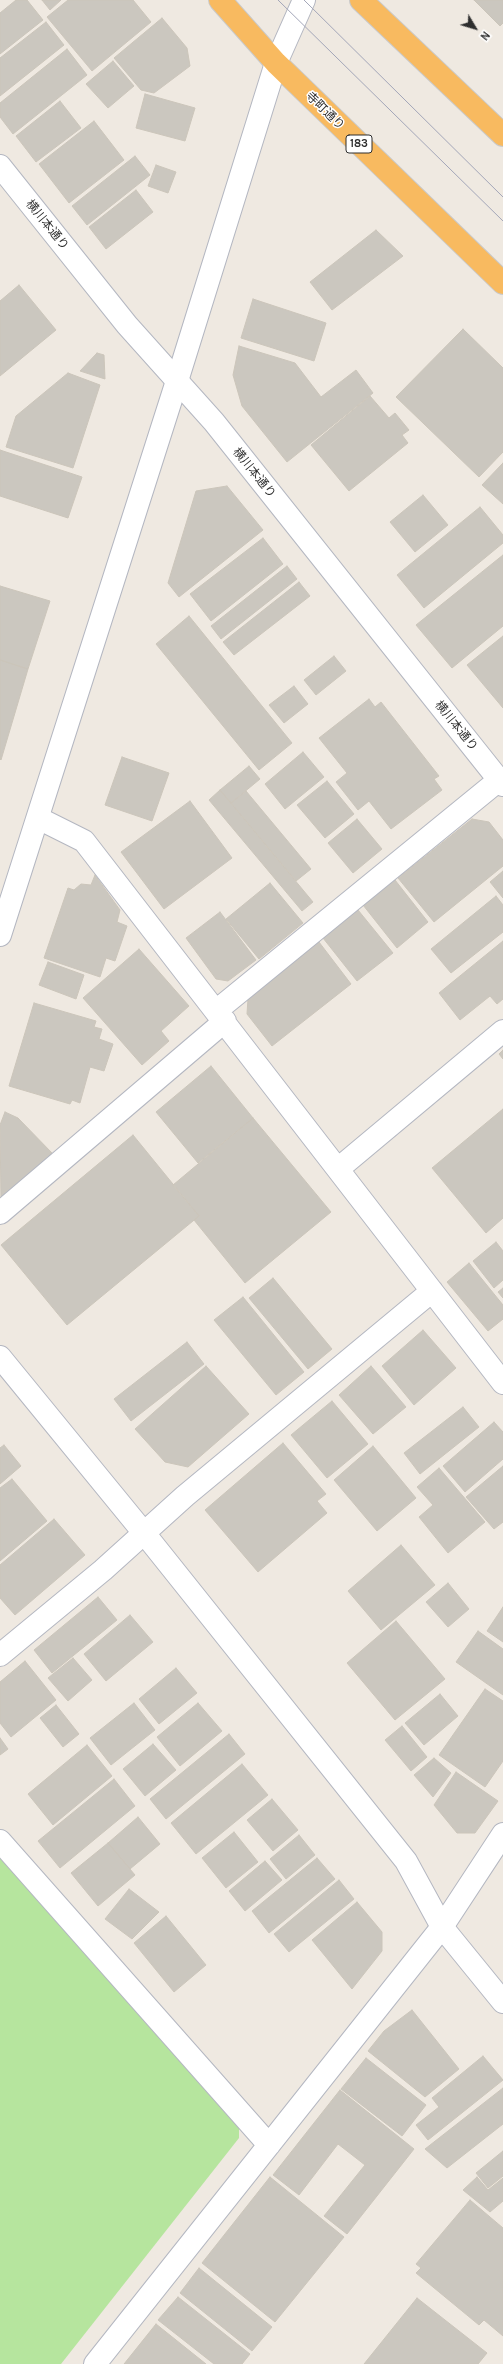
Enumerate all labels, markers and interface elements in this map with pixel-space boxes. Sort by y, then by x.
north arrow [455,8,495,48]
text: N [477,29,492,43]
street label: 寺町通り [303,89,347,133]
road number: 183 [346,135,372,153]
street label: 横川本通り [23,197,71,253]
street label: 横川本通り [230,445,278,501]
street label: 横川本通り [432,698,480,754]

